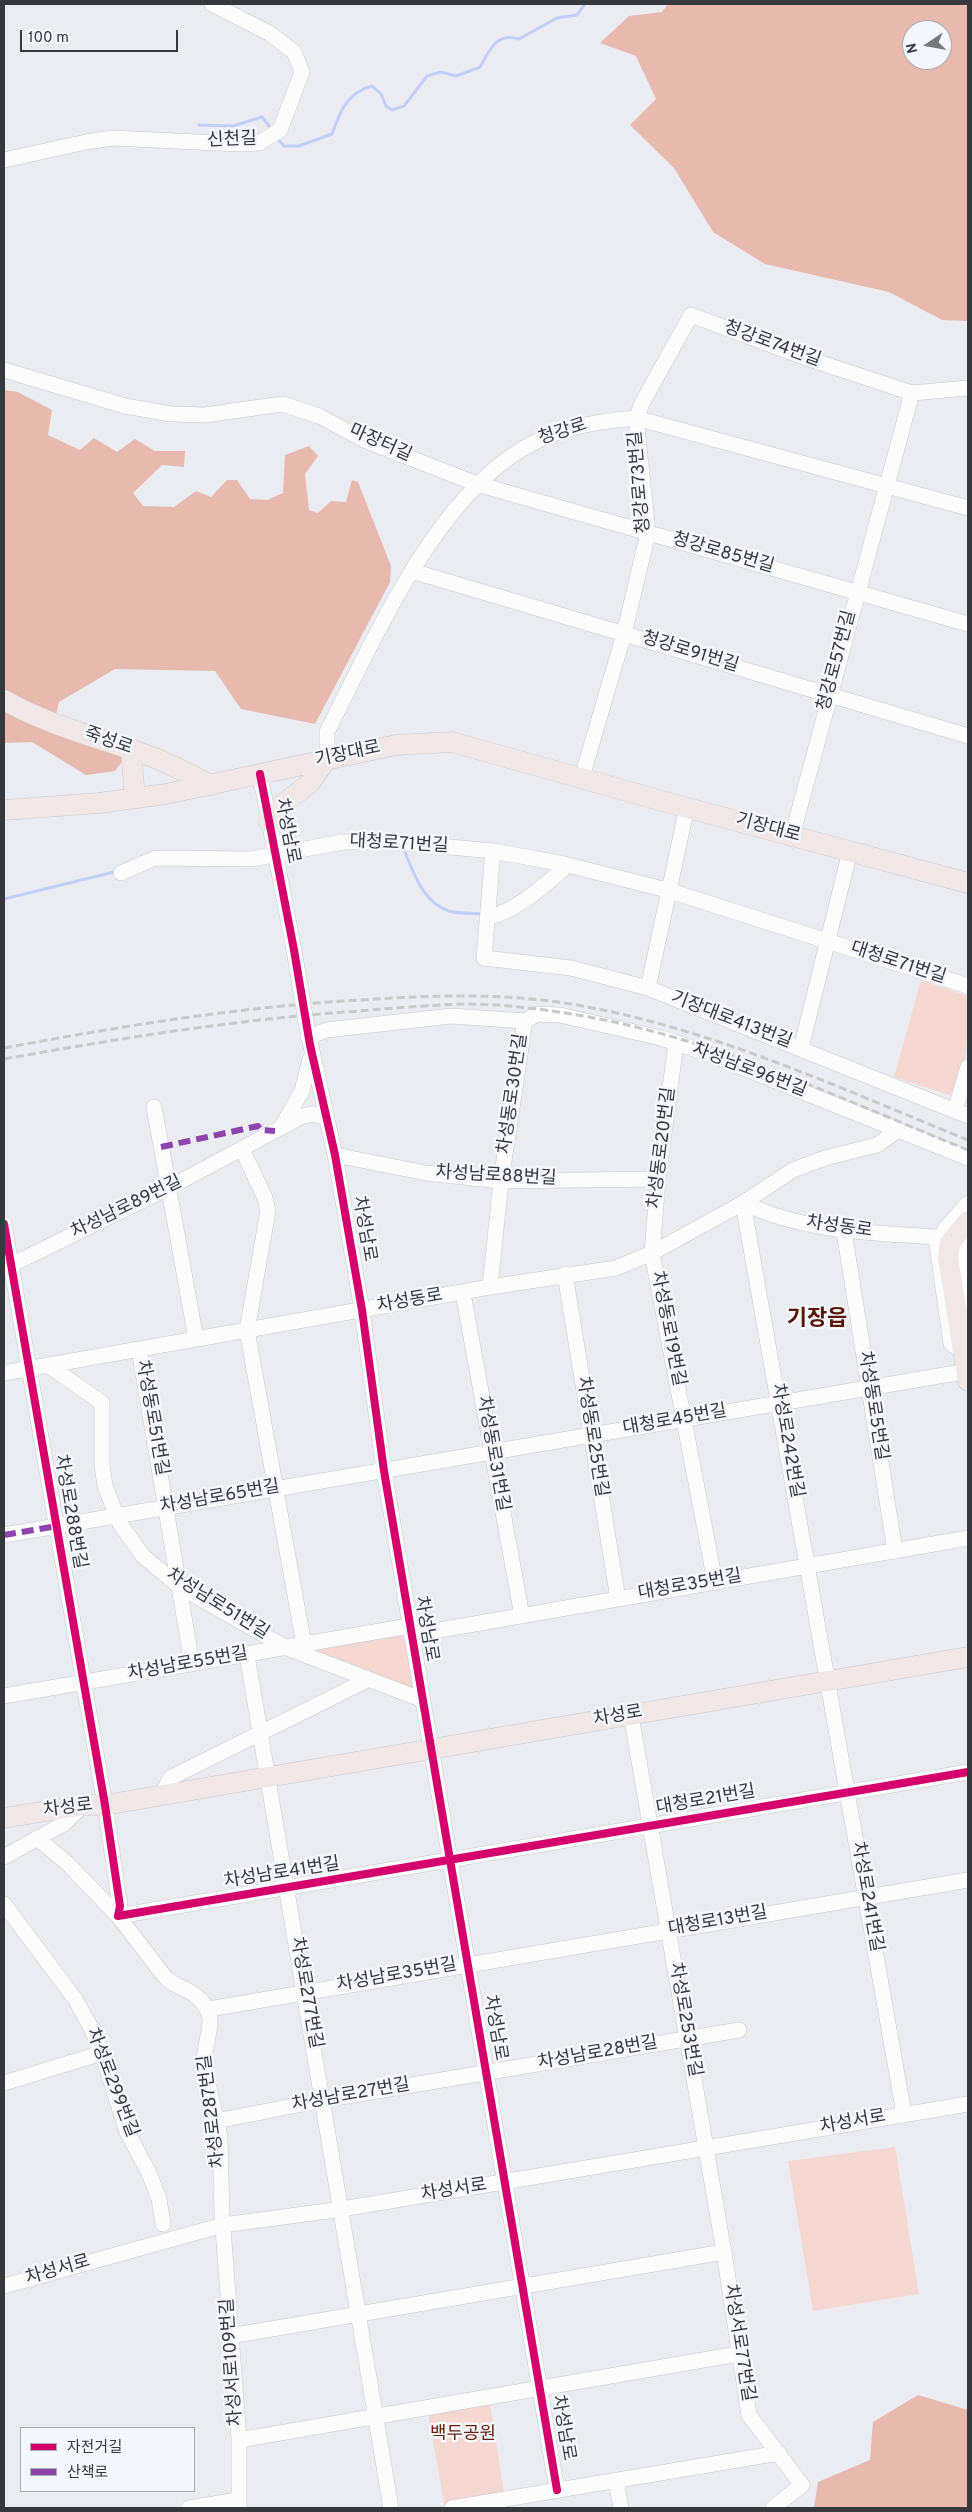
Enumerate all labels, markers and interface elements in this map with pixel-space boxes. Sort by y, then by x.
scale bar [22,20,180,52]
north arrow [902,20,952,70]
text: 100 m [28,29,69,48]
text: N [903,41,922,55]
street label: 신천길 [207,129,257,153]
street label: 청강로74번길 [721,317,823,373]
street label: 청강로 [536,415,590,451]
street label: 마장터길 [345,421,415,467]
street label: 청강로73번길 [626,430,656,534]
street label: 청강로85번길 [670,529,776,579]
street label: 청강로57번길 [814,608,862,714]
street label: 청강로91번길 [639,628,741,678]
street label: 죽성로 [81,724,135,760]
street label: 기장대로 [313,738,383,772]
street label: 차성남로 [269,796,303,866]
street label: 기장대로 [733,810,803,848]
street label: 대청로71번길 [349,832,449,858]
street label: 대청로71번길 [847,938,949,990]
street label: 기장대로413번길 [667,988,795,1054]
street label: 차성동로30번길 [495,1032,533,1156]
street label: 차성남로96번길 [689,1039,809,1103]
street label: 차성동로20번길 [645,1086,681,1210]
street label: 차성남로88번길 [435,1163,557,1191]
street label: 차성남로89번길 [68,1172,186,1244]
street label: 차성남로 [347,1195,379,1263]
street label: 차성동로 [805,1213,873,1243]
street label: 차성동로19번길 [645,1270,689,1388]
street label: 차성동로 [376,1286,444,1318]
district label: 기장읍 [787,1308,847,1334]
street label: 차성동로5번길 [853,1350,891,1462]
street label: 차성동로51번길 [130,1358,172,1478]
street label: 차성동로25번길 [571,1375,611,1499]
street label: 차성로242번길 [765,1382,807,1500]
street label: 차성동로31번길 [471,1395,513,1513]
street label: 대청로45번길 [621,1401,729,1441]
street label: 차성로288번길 [48,1453,90,1571]
street label: 차성남로65번길 [158,1477,282,1519]
street label: 차성남로51번길 [162,1565,272,1645]
street label: 대청로35번길 [637,1566,743,1606]
street label: 차성남로 [409,1595,441,1663]
street label: 차성남로55번길 [126,1644,250,1686]
street label: 차성로 [592,1702,644,1732]
street label: 대청로21번길 [655,1782,757,1820]
street label: 차성로 [42,1795,94,1823]
street label: 차성로241번길 [846,1840,886,1954]
street label: 차성남로41번길 [222,1854,342,1894]
street label: 대청로13번길 [667,1903,769,1941]
street label: 차성로277번길 [285,1935,325,2051]
street label: 차성남로35번길 [335,1955,459,1997]
street label: 차성로253번길 [663,1961,705,2079]
street label: 차성남로 [478,1994,510,2062]
street label: 차성로299번길 [80,2025,142,2141]
street label: 차성남로28번길 [536,2033,660,2075]
street label: 차성로287번길 [195,2053,231,2169]
street label: 차성남로27번길 [290,2075,412,2117]
street label: 차성서로 [819,2107,887,2139]
street label: 차성서로 [420,2175,488,2207]
street label: 차성서로 [23,2251,93,2291]
street label: 차성서로77번길 [718,2283,758,2403]
street label: 차성서로109번길 [218,2297,248,2427]
street label: 차성남로 [546,2394,578,2462]
park label: 백두공원 [430,2424,496,2446]
legend [20,2427,195,2492]
text: 자전거길 [67,2439,122,2458]
text: 산책로 [67,2464,108,2483]

